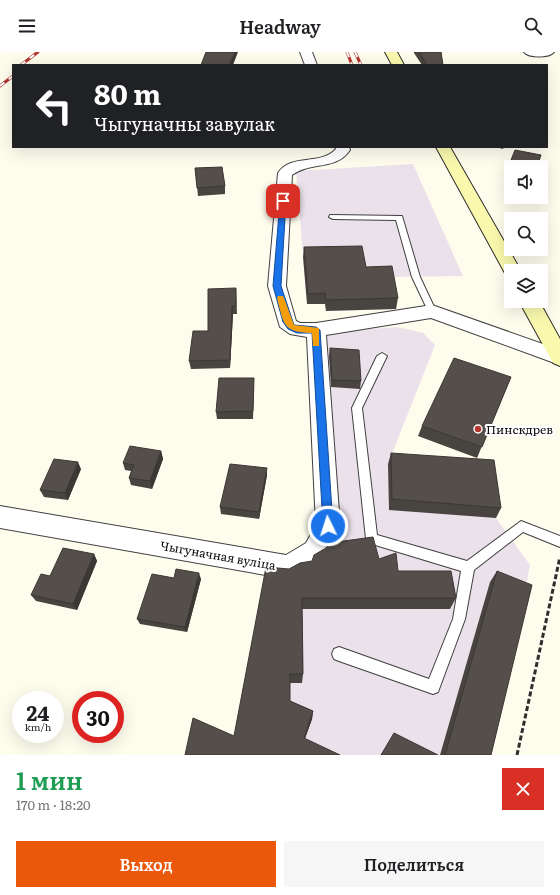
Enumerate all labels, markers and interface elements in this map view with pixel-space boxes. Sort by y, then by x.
text: Headway [239,13,321,40]
icon: menu [16,15,38,37]
icon: search [522,15,544,37]
text: 80 m [94,72,161,114]
icon: left [28,80,80,132]
text: Чыгуначны завулак [94,110,275,137]
map controls [504,160,548,308]
button: sound [504,160,548,204]
pin [266,184,300,218]
icon: arrive [272,190,294,212]
button: search [504,212,548,256]
button: layers [504,264,548,308]
place label: Пинскдрев [486,420,553,438]
marker: Пинскдрев [473,424,483,434]
position arrow [307,505,349,547]
street label: Чыгуначная вуліца [159,536,278,574]
speed limit sign: 30 [72,691,124,743]
text: 24 [27,697,49,727]
text: km/h [25,719,51,734]
text: 1 мин [16,762,83,797]
button: close [502,768,544,810]
text: 170 m · 18:20 [16,795,91,814]
button: Выход [16,841,276,887]
button: Поделиться [284,841,544,887]

